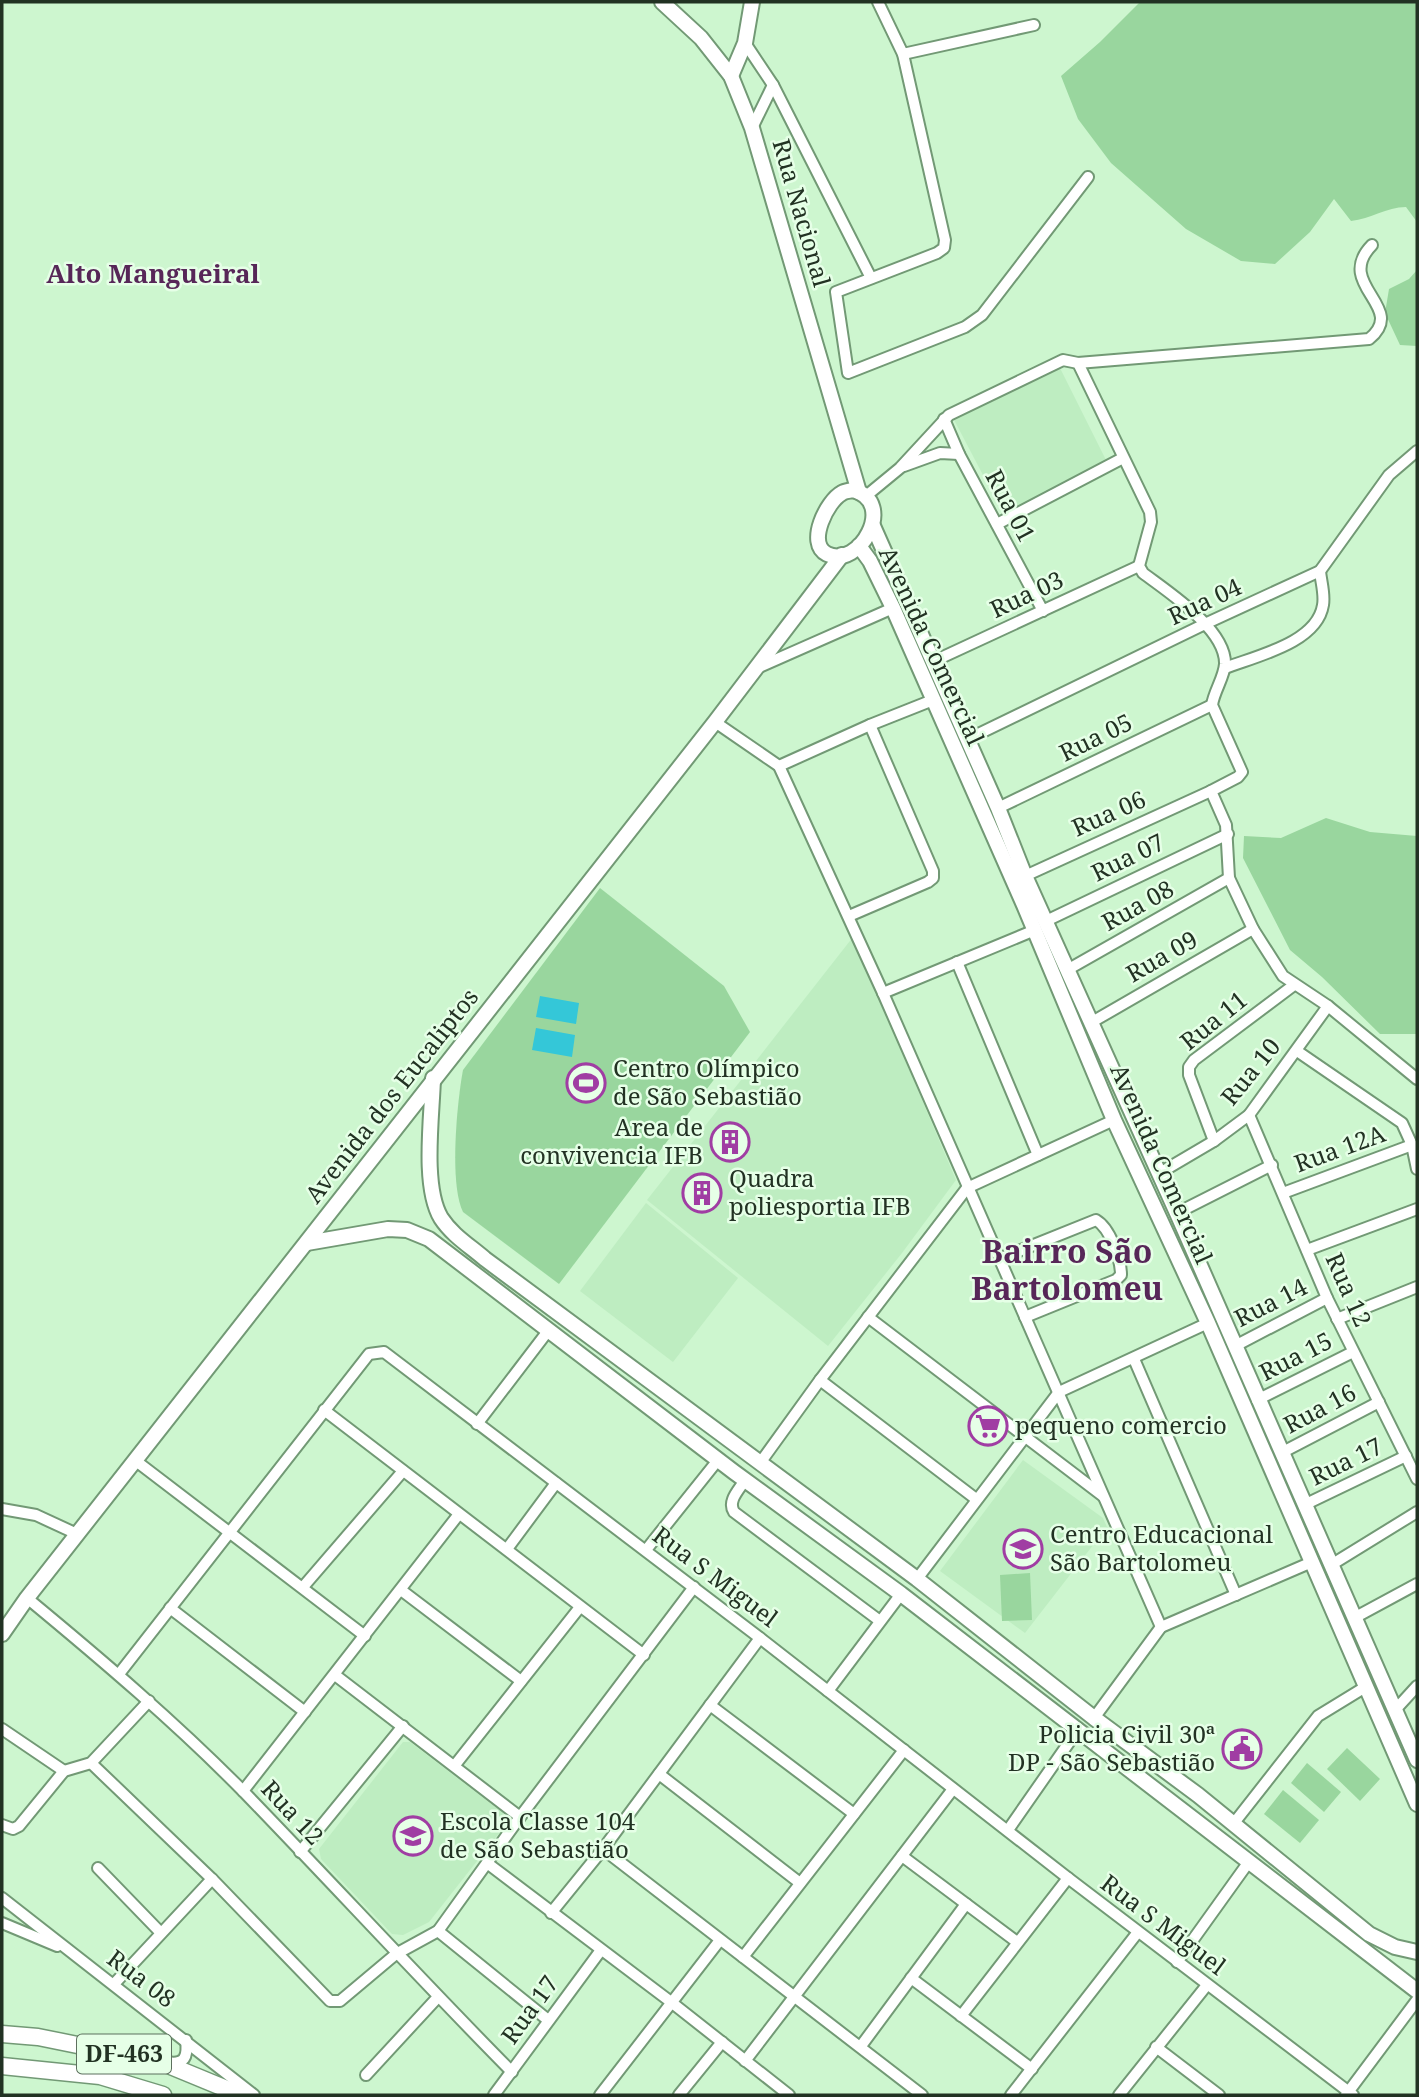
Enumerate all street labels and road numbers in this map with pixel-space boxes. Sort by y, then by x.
street label: Rua Nacional [766,135,839,291]
street label: Rua 01 [979,463,1044,547]
street label: Avenida Comercial [872,541,993,751]
street label: Rua 03 [984,562,1068,625]
street label: Rua 04 [1162,569,1247,632]
street label: Rua 05 [1053,705,1137,768]
street label: Rua 06 [1066,782,1151,843]
street label: Rua 07 [1085,825,1169,888]
street label: Rua 08 [1095,871,1179,938]
street label: Rua 09 [1119,922,1203,989]
street label: Avenida dos Eucaliptos [297,981,485,1209]
street label: Rua 11 [1173,983,1254,1057]
street label: Rua 10 [1213,1031,1287,1112]
street label: Avenida Comercial [1103,1058,1222,1269]
street label: Rua 12A [1289,1116,1390,1179]
street label: Rua 12 [1319,1247,1380,1332]
street label: Rua 14 [1228,1269,1313,1334]
street label: Rua 15 [1253,1323,1337,1388]
street label: Rua 16 [1277,1375,1361,1440]
street label: Rua 17 [1303,1429,1387,1492]
street label: Rua S Miguel [647,1518,786,1634]
street label: Rua 12 [255,1772,332,1852]
street label: Rua S Miguel [1095,1866,1234,1982]
street label: Rua 08 [101,1941,183,2014]
street label: Rua 17 [493,1968,565,2050]
road number: DF-463 [77,2035,171,2074]

